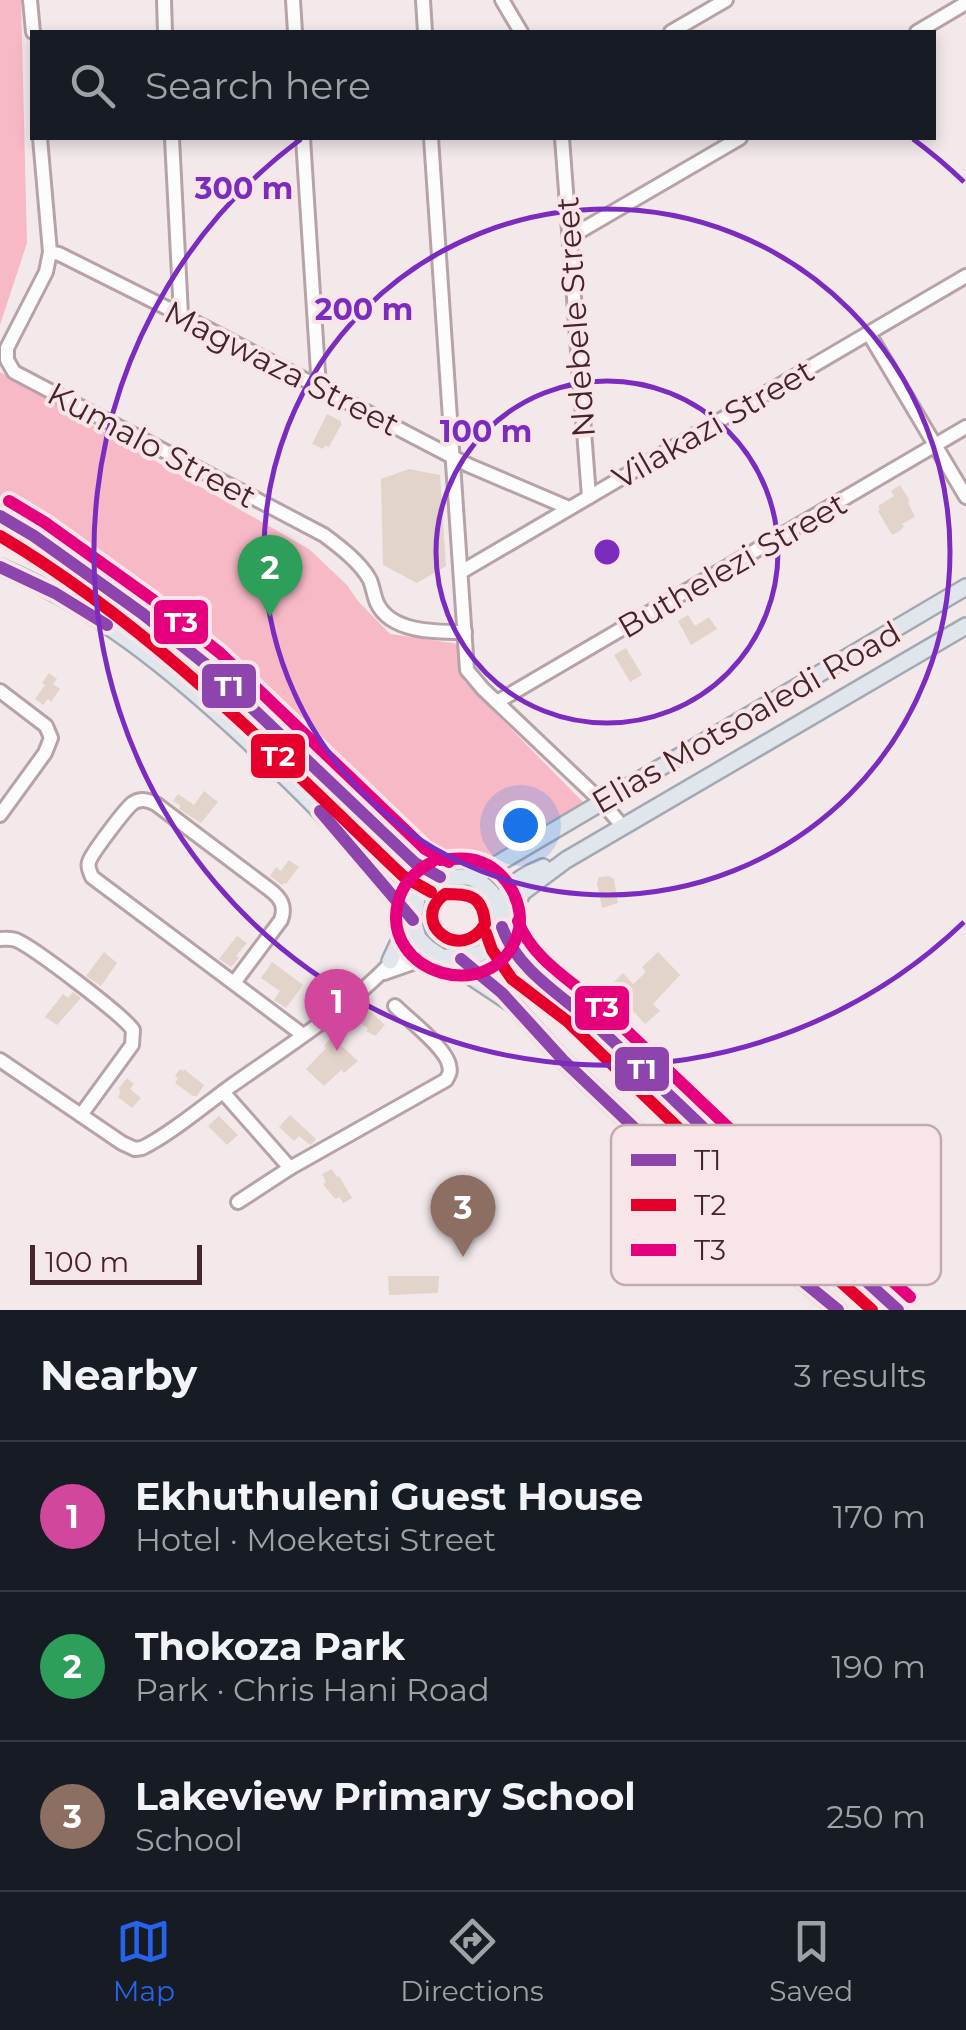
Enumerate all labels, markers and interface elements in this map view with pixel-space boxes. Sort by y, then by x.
search box [30,30,936,140]
icon: search [65,58,120,113]
text: Search here [145,62,371,109]
text: 300 m [194,170,293,207]
street label: Ndebele Street [547,195,603,439]
text: 200 m [315,291,413,328]
street label: Magwaza Street [158,292,406,444]
street label: Vilakazi Street [606,351,820,497]
street label: Kumalo Street [41,374,263,516]
text: 100 m [440,413,532,450]
street label: Buthelezi Street [611,484,853,646]
pin: 2 [238,534,302,617]
centre of rings [589,534,625,570]
line badge: T3 [152,598,210,646]
text: T3 [164,605,198,639]
street label: Elias Motsoaledi Road [585,613,907,821]
line badge: T1 [200,662,258,710]
text: T1 [214,669,244,703]
line badge: T2 [249,732,307,780]
text: T2 [261,739,295,773]
your location [495,800,546,851]
pin: 1 [304,968,370,1051]
line badge: T3 [573,984,631,1032]
text: T3 [585,990,619,1024]
line badge: T1 [613,1045,671,1093]
text: T1 [627,1052,657,1086]
legend [611,1125,941,1285]
text: T1 [694,1143,721,1177]
pin: 3 [430,1174,496,1257]
text: T2 [694,1188,726,1222]
text: T3 [694,1233,726,1267]
scale bar [30,1240,202,1284]
text: 100 m [45,1245,129,1279]
text: Nearby [40,1349,197,1401]
text: 3 results [794,1356,926,1395]
text: Ekhuthuleni Guest House [135,1473,643,1520]
text: 1 [66,1497,79,1536]
text: 170 m [833,1497,926,1536]
text: Hotel · Moeketsi Street [135,1520,496,1559]
text: Thokoza Park [135,1623,405,1670]
text: 2 [63,1647,82,1686]
text: 190 m [831,1647,926,1686]
text: Park · Chris Hani Road [135,1670,490,1709]
text: Lakeview Primary School [135,1773,636,1820]
text: 3 [63,1797,82,1836]
text: 250 m [826,1797,926,1836]
text: School [135,1820,243,1859]
tab: Map [113,1914,175,2008]
tab: Directions [400,1914,544,2008]
tab: Saved [769,1914,853,2008]

